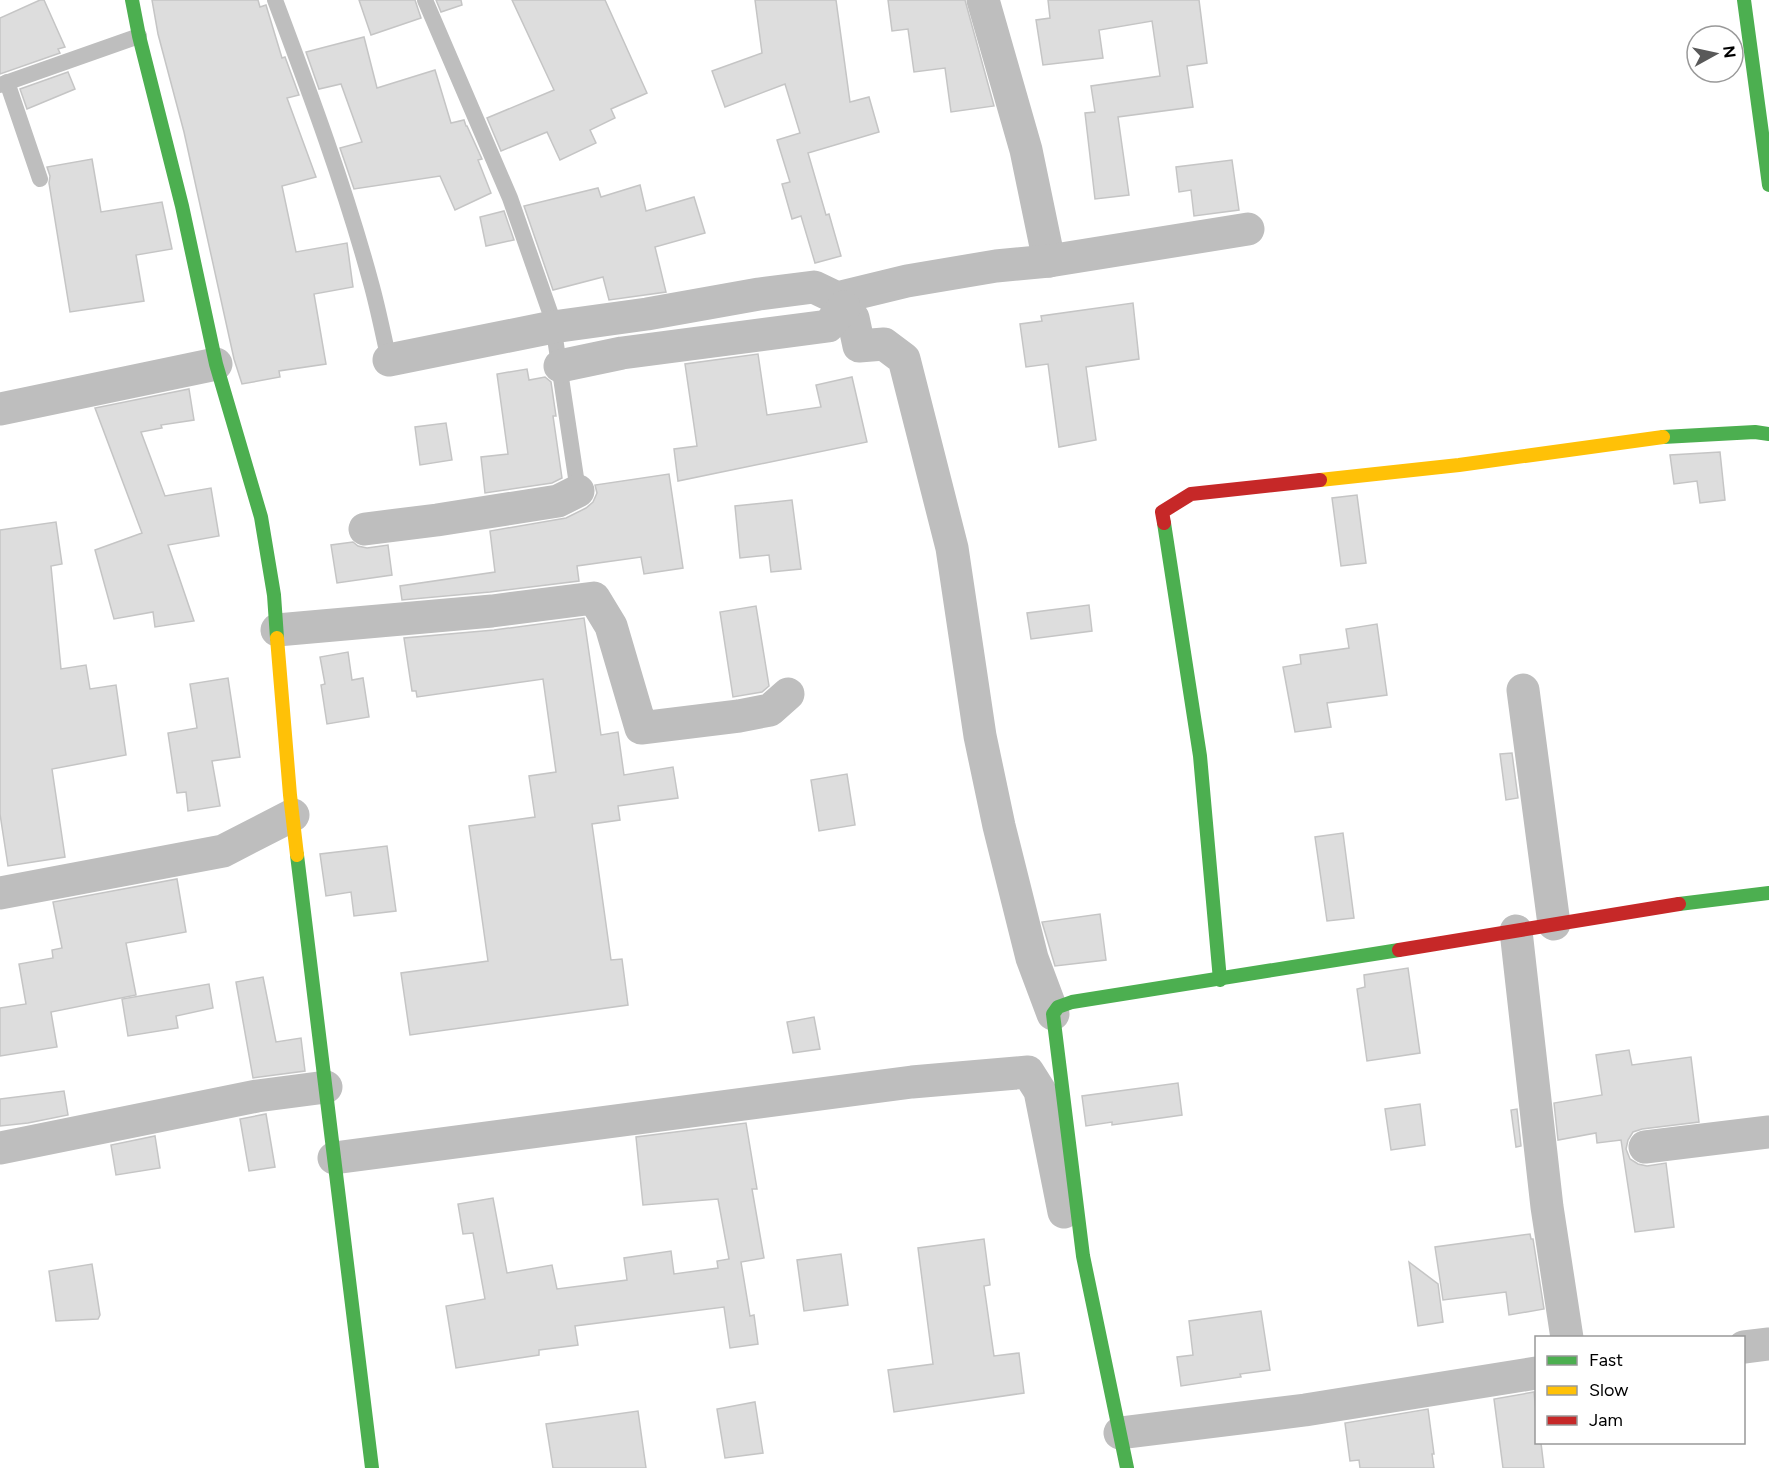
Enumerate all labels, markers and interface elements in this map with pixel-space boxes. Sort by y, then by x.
north arrow [1685,24,1745,84]
text: N [1719,45,1740,59]
legend [1535,1336,1745,1444]
text: Fast [1589,1349,1623,1371]
text: Slow [1589,1379,1628,1401]
text: Jam [1589,1409,1623,1431]

